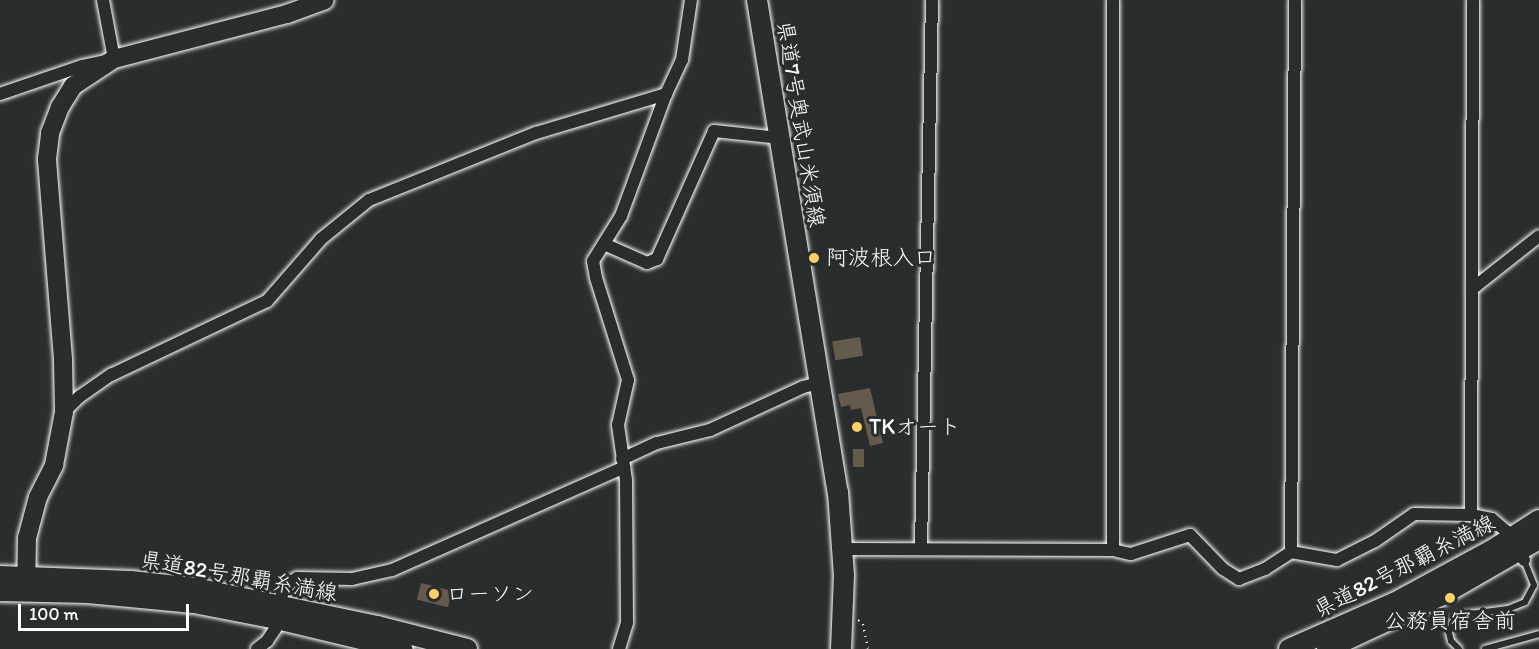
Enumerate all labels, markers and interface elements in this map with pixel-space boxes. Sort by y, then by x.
street label: 県道7号奥武山米須線 [772,19,830,229]
place label: 阿波根入口 [826,245,936,271]
marker: 阿波根入口 [807,251,821,265]
place label: TKオート [869,414,961,440]
marker: TKオート [850,420,864,434]
street label: 県道82号那覇糸満線 [1309,509,1499,623]
street label: 県道82号那覇糸満線 [138,546,340,606]
place label: ローソン [446,581,534,607]
marker: ローソン [427,587,441,601]
marker: 公務員宿舎前 [1443,591,1457,605]
scale bar [21,592,192,630]
text: 100 m [29,603,79,625]
place label: 公務員宿舎前 [1384,608,1516,634]

